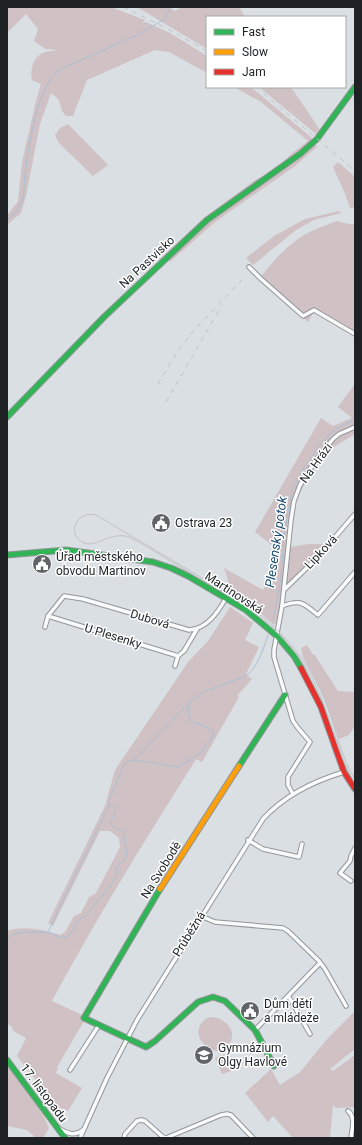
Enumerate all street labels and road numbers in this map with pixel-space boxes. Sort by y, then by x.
street label: Na Pastvisko [117,233,178,291]
street label: Na Hrázi [297,440,335,486]
street label: Lipková [302,532,340,572]
street label: Martinovská [202,569,266,617]
street label: Dubová [129,606,171,632]
street label: U Plesenky [83,621,143,651]
street label: Na Svobodě [138,839,184,901]
street label: Průběžná [170,909,208,959]
street label: 17. listopadu [18,1061,70,1125]

